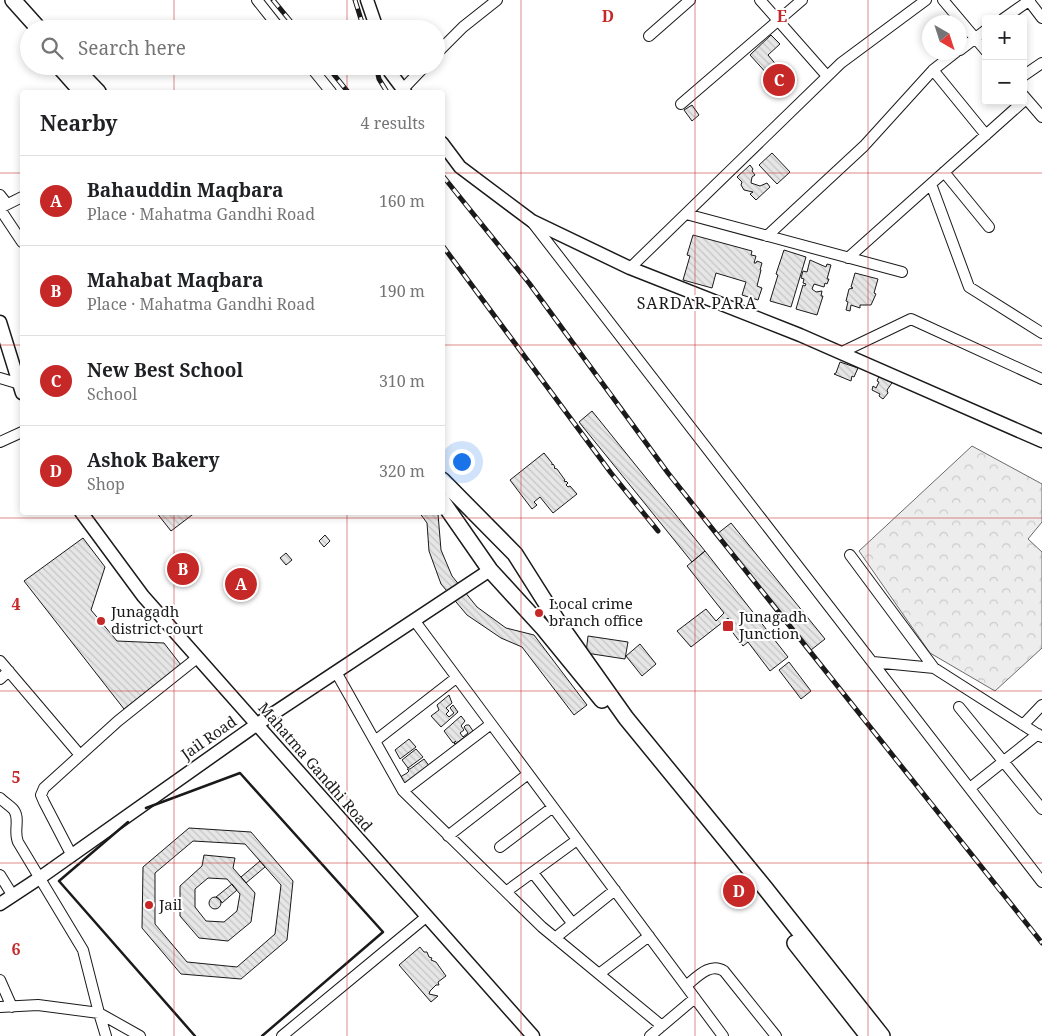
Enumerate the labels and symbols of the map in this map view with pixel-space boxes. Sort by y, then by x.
text: D [602,5,614,27]
text: E [777,5,787,27]
north arrow [922,15,967,60]
pin: C [763,61,795,99]
district label: SARDAR PARA [637,292,757,314]
your location [449,449,475,475]
pin: B [167,550,199,588]
pin: A [225,565,257,603]
text: 4 [11,593,21,615]
place label: Local crime branch office [549,593,643,630]
place label: Junagadh district court [110,601,203,638]
place label: Junagadh Junction [738,606,808,643]
marker: Local crime branch office [533,607,545,619]
marker: Junagadh district court [95,615,107,627]
marker: Junagadh Junction [721,619,735,633]
street label: Mahatma Gandhi Road [254,698,377,835]
street label: Jail Road [176,711,240,764]
text: 5 [11,766,21,788]
pin: D [723,872,755,910]
place label: Jail [158,894,183,914]
marker: Jail [143,899,155,911]
text: 6 [11,938,21,960]

